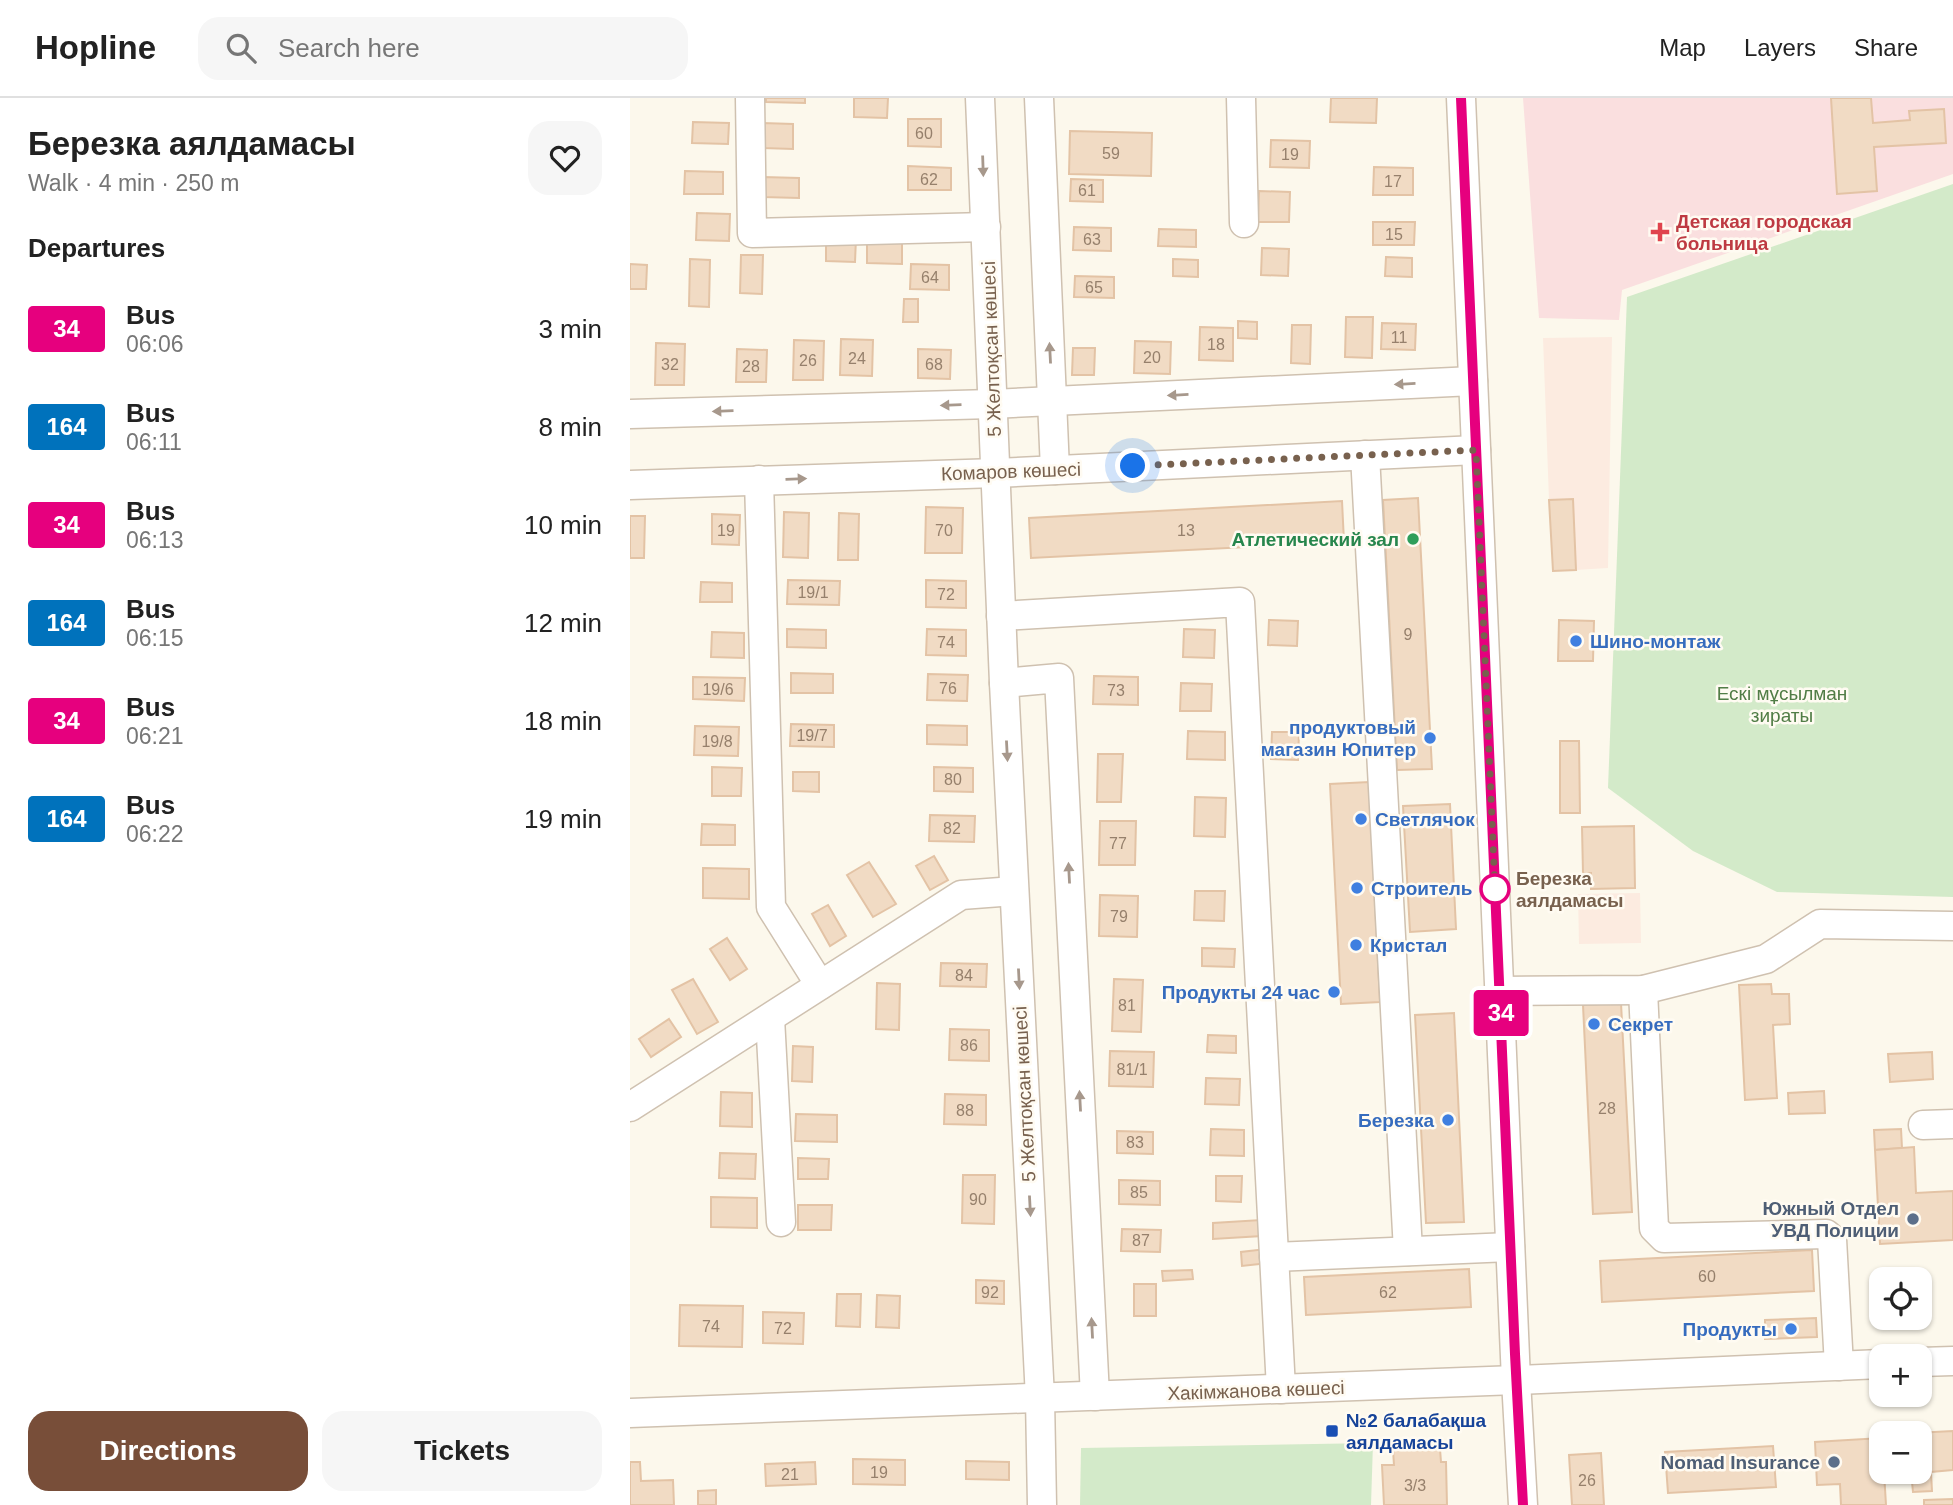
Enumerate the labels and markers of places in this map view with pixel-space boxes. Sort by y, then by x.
place label: Детская городская больница [1676,211,1852,254]
marker: Детская городская больница [1650,222,1670,242]
place label: Атлетический зал [1231,529,1399,550]
marker: Атлетический зал [1405,531,1421,547]
place label: Шино-монтаж [1590,631,1721,652]
marker: Шино-монтаж [1568,633,1584,649]
place label: продуктовый магазин Юпитер [1261,717,1416,760]
marker: продуктовый магазин Юпитер [1422,730,1438,746]
place label: Светлячок [1375,809,1475,830]
marker: Светлячок [1353,811,1369,827]
place label: Березка аялдамасы [1516,868,1624,911]
marker: Березка аялдамасы [1480,874,1510,904]
place label: Строитель [1371,878,1473,899]
marker: Строитель [1349,880,1365,896]
place label: Кристал [1370,935,1447,956]
marker: Кристал [1348,937,1364,953]
place label: Продукты 24 час [1162,982,1320,1003]
marker: Продукты 24 час [1326,984,1342,1000]
place label: Секрет [1608,1014,1673,1035]
marker: Секрет [1586,1016,1602,1032]
place label: Березка [1358,1110,1434,1131]
marker: Березка [1440,1112,1456,1128]
place label: Южный Отдел УВД Полиции [1763,1198,1899,1241]
marker: Южный Отдел УВД Полиции [1905,1211,1921,1227]
place label: Продукты [1682,1319,1777,1340]
marker: Продукты [1783,1321,1799,1337]
place label: №2 балабақша аялдамасы [1346,1410,1487,1453]
marker: №2 балабақша аялдамасы [1324,1423,1340,1439]
place label: Nomad Insurance [1661,1452,1820,1473]
marker: Nomad Insurance [1826,1454,1842,1470]

